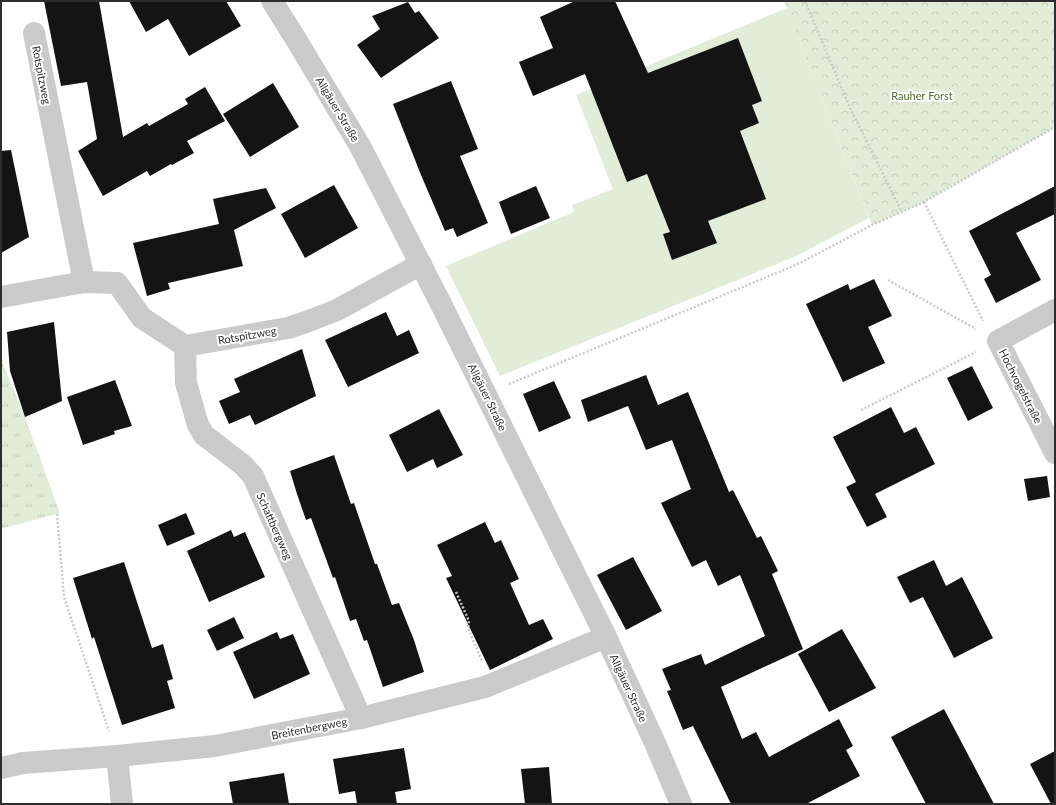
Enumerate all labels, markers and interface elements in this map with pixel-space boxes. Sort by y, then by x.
street label: Rotspitzweg [30,45,54,106]
street label: Allgäuer Straße [313,74,363,144]
park label: Rauher Forst [891,89,953,102]
street label: Rotspitzweg [217,323,278,347]
street label: Hochvogelstraße [997,347,1045,426]
street label: Allgäuer Straße [466,361,510,433]
street label: Schattbergweg [254,491,296,562]
street label: Allgäuer Straße [608,652,651,724]
street label: Breitenbergweg [270,714,348,742]

